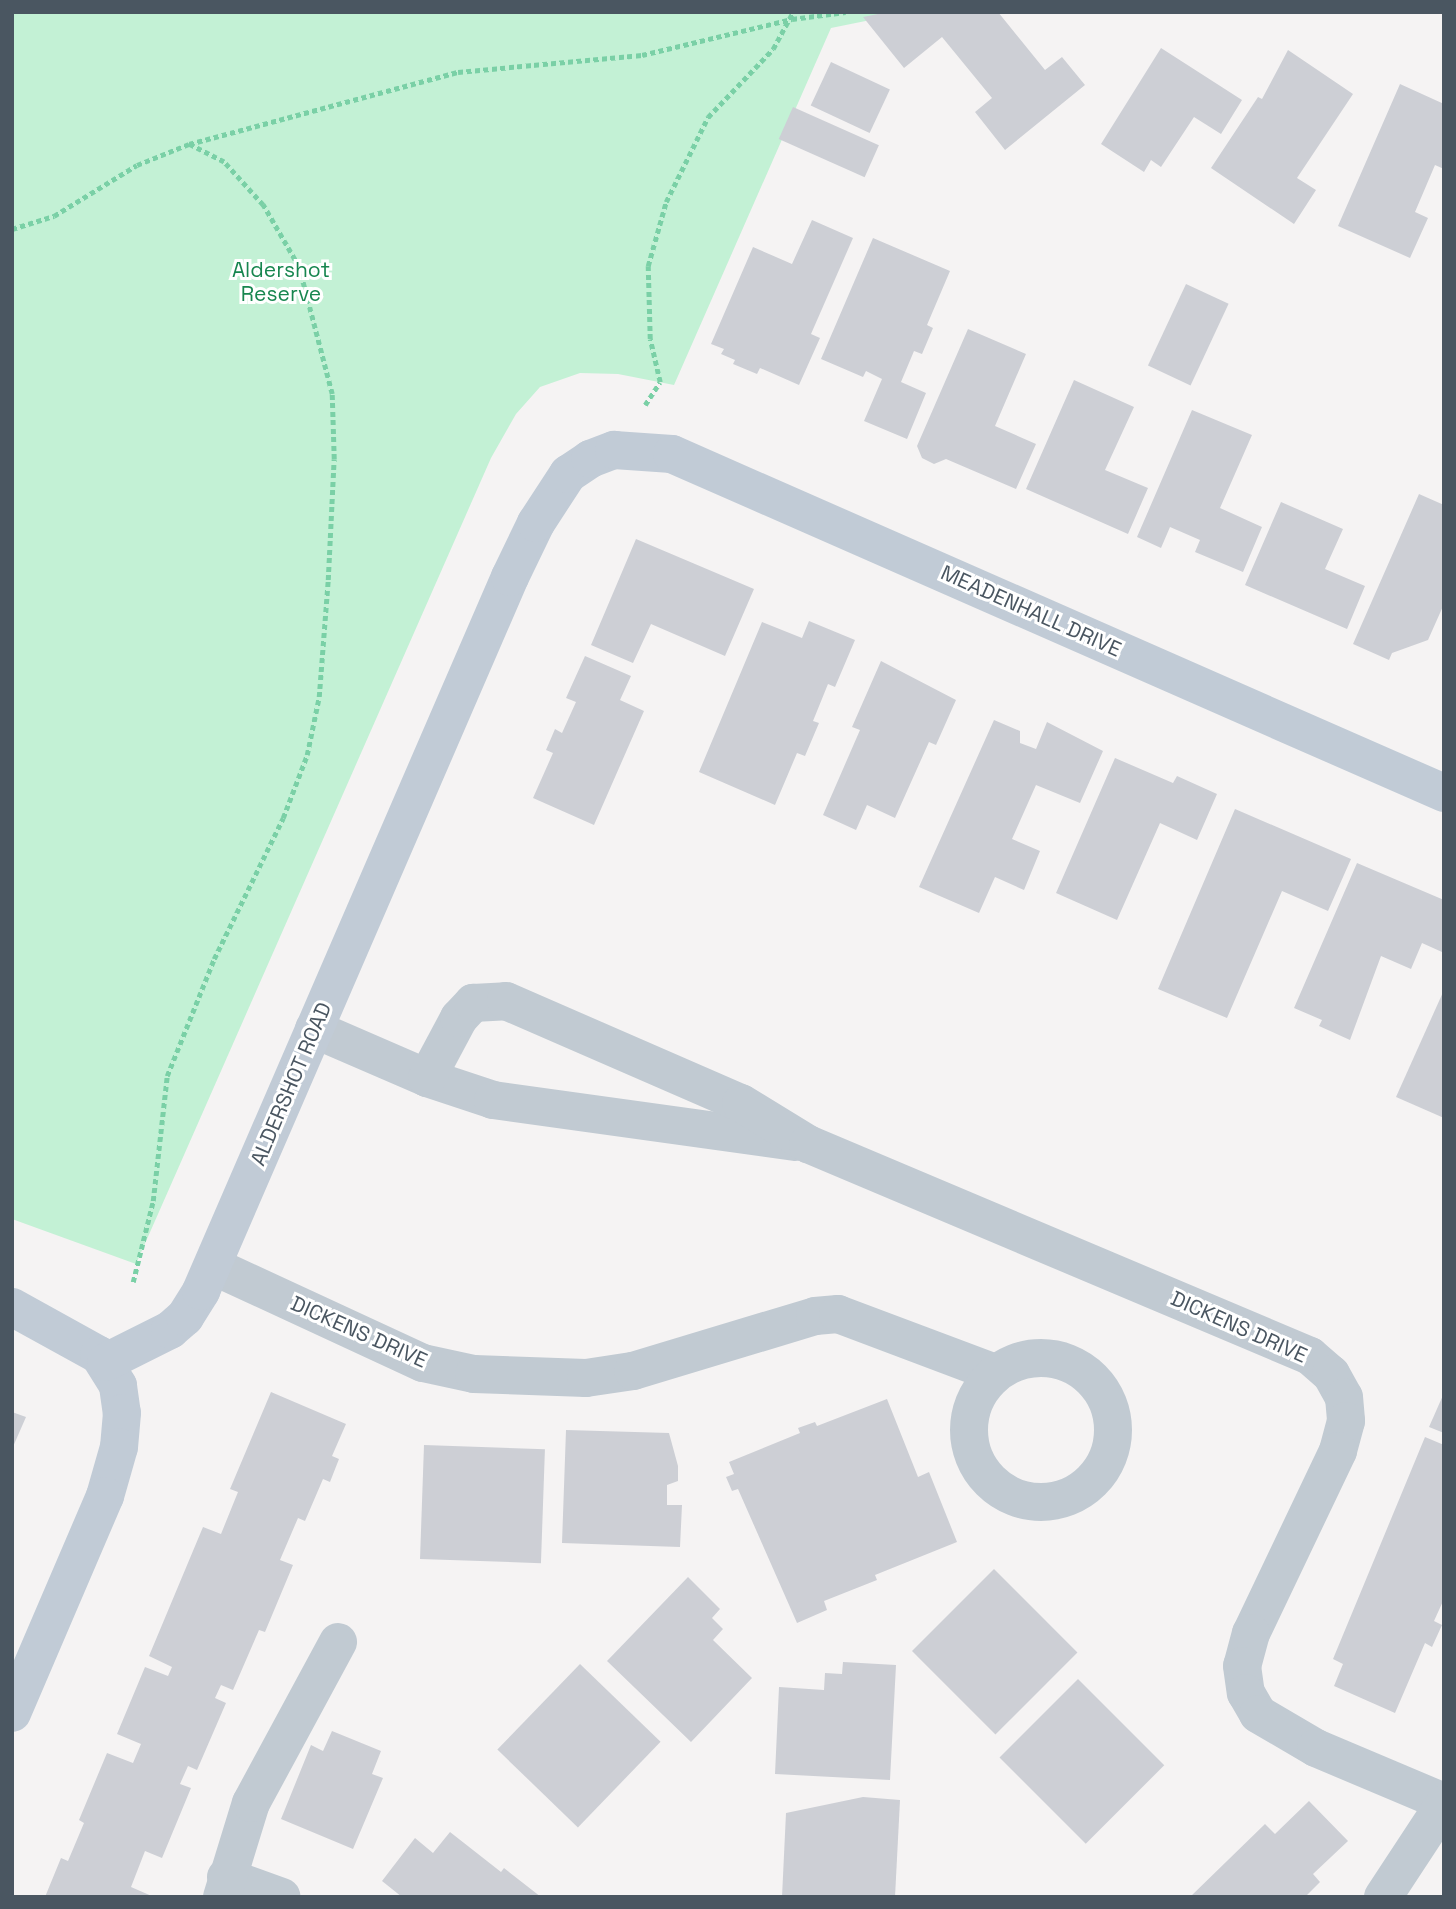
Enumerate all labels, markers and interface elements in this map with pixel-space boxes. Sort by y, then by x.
park label: Aldershot Reserve [232,257,330,307]
street label: MEADENHALL DRIVE [937,560,1125,662]
street label: ALDERSHOT ROAD [245,998,337,1170]
street label: DICKENS DRIVE [1167,1286,1311,1368]
street label: DICKENS DRIVE [287,1291,431,1373]

